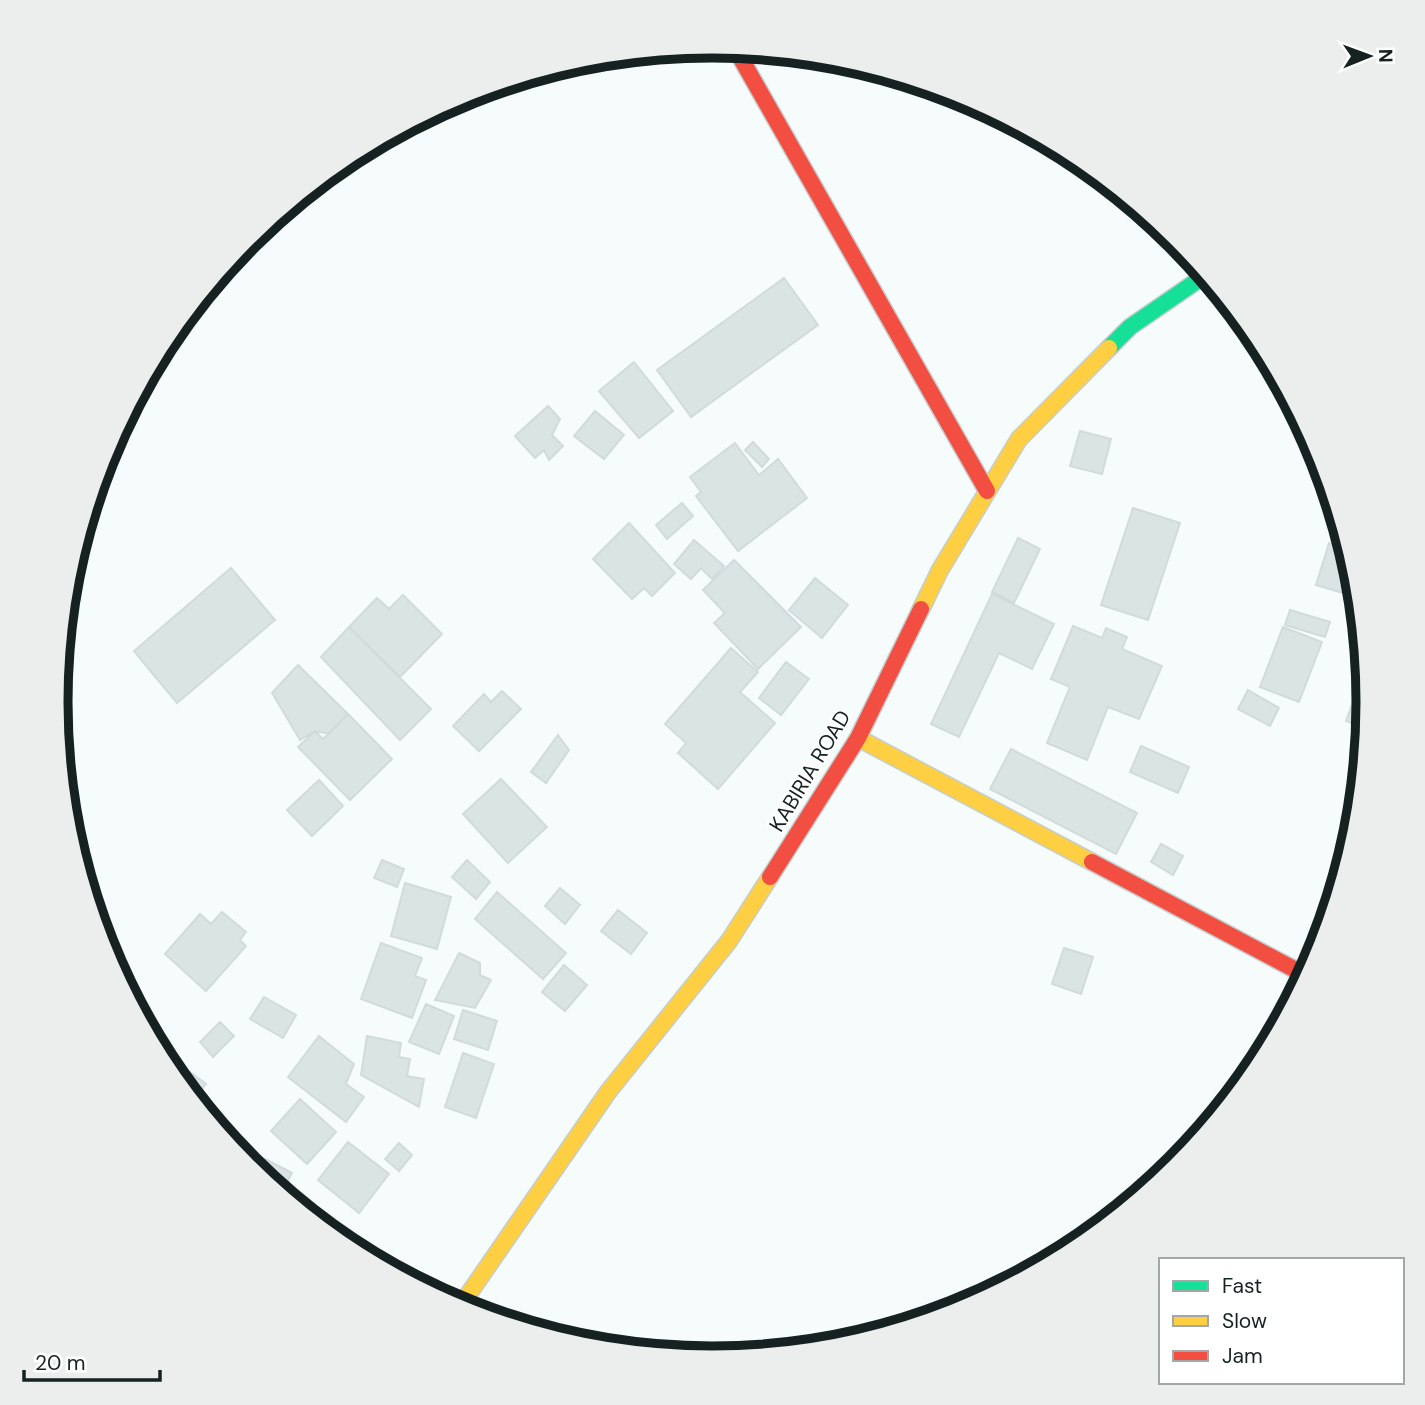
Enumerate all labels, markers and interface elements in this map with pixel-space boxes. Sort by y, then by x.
north arrow [1334,21,1404,91]
text: N [1373,49,1398,63]
street label: KABIRIA ROAD [763,705,857,837]
legend [1159,1258,1404,1384]
text: Fast [1222,1272,1262,1300]
text: Slow [1222,1307,1267,1335]
scale bar [24,1338,161,1382]
text: Jam [1222,1342,1263,1370]
text: 20 m [35,1349,86,1377]

